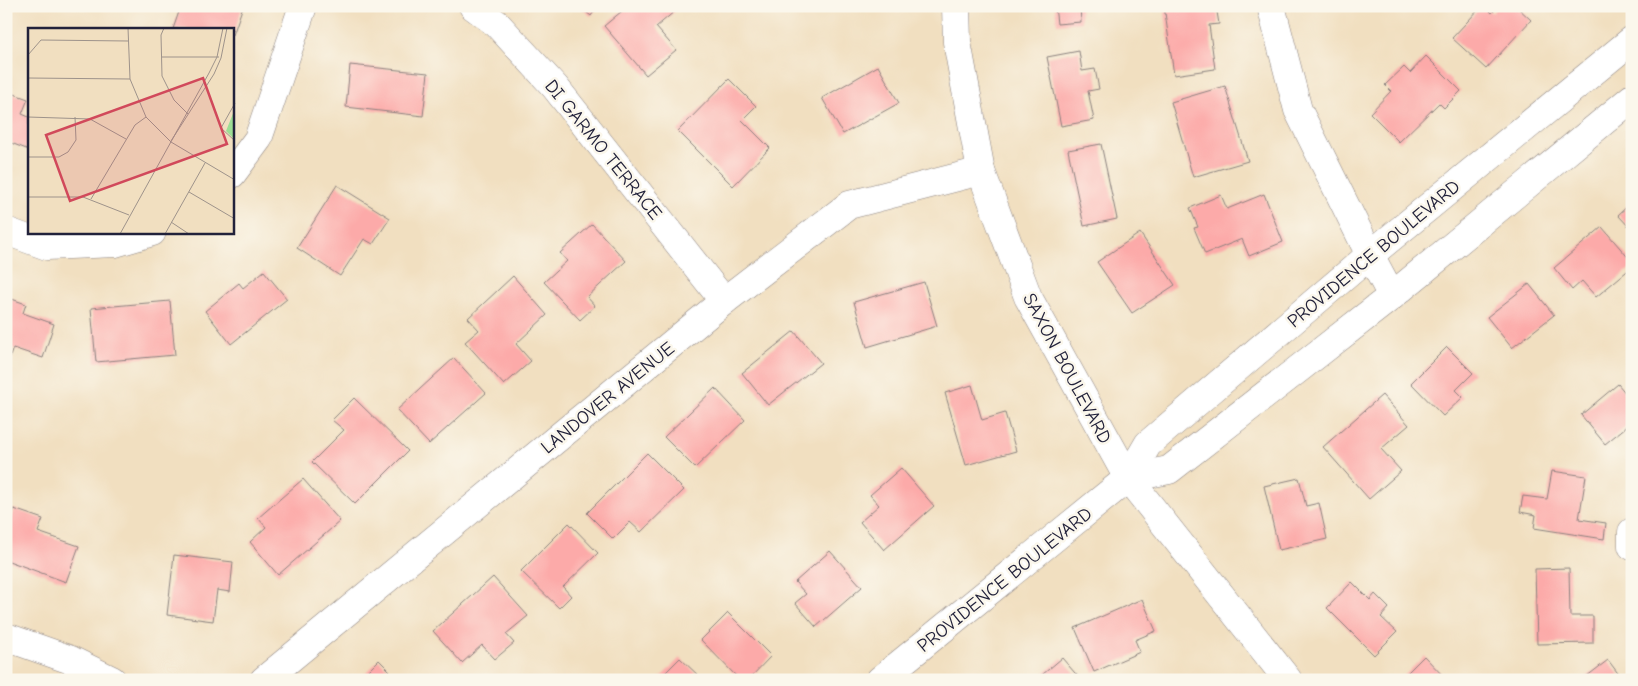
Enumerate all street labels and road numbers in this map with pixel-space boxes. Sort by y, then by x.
street label: DI GARMO TERRACE [540,75,666,224]
street label: PROVIDENCE BOULEVARD [1283,175,1464,332]
street label: SAXON BOULEVARD [1018,290,1116,447]
street label: LANDOVER AVENUE [537,337,679,458]
street label: PROVIDENCE BOULEVARD [913,503,1096,657]

